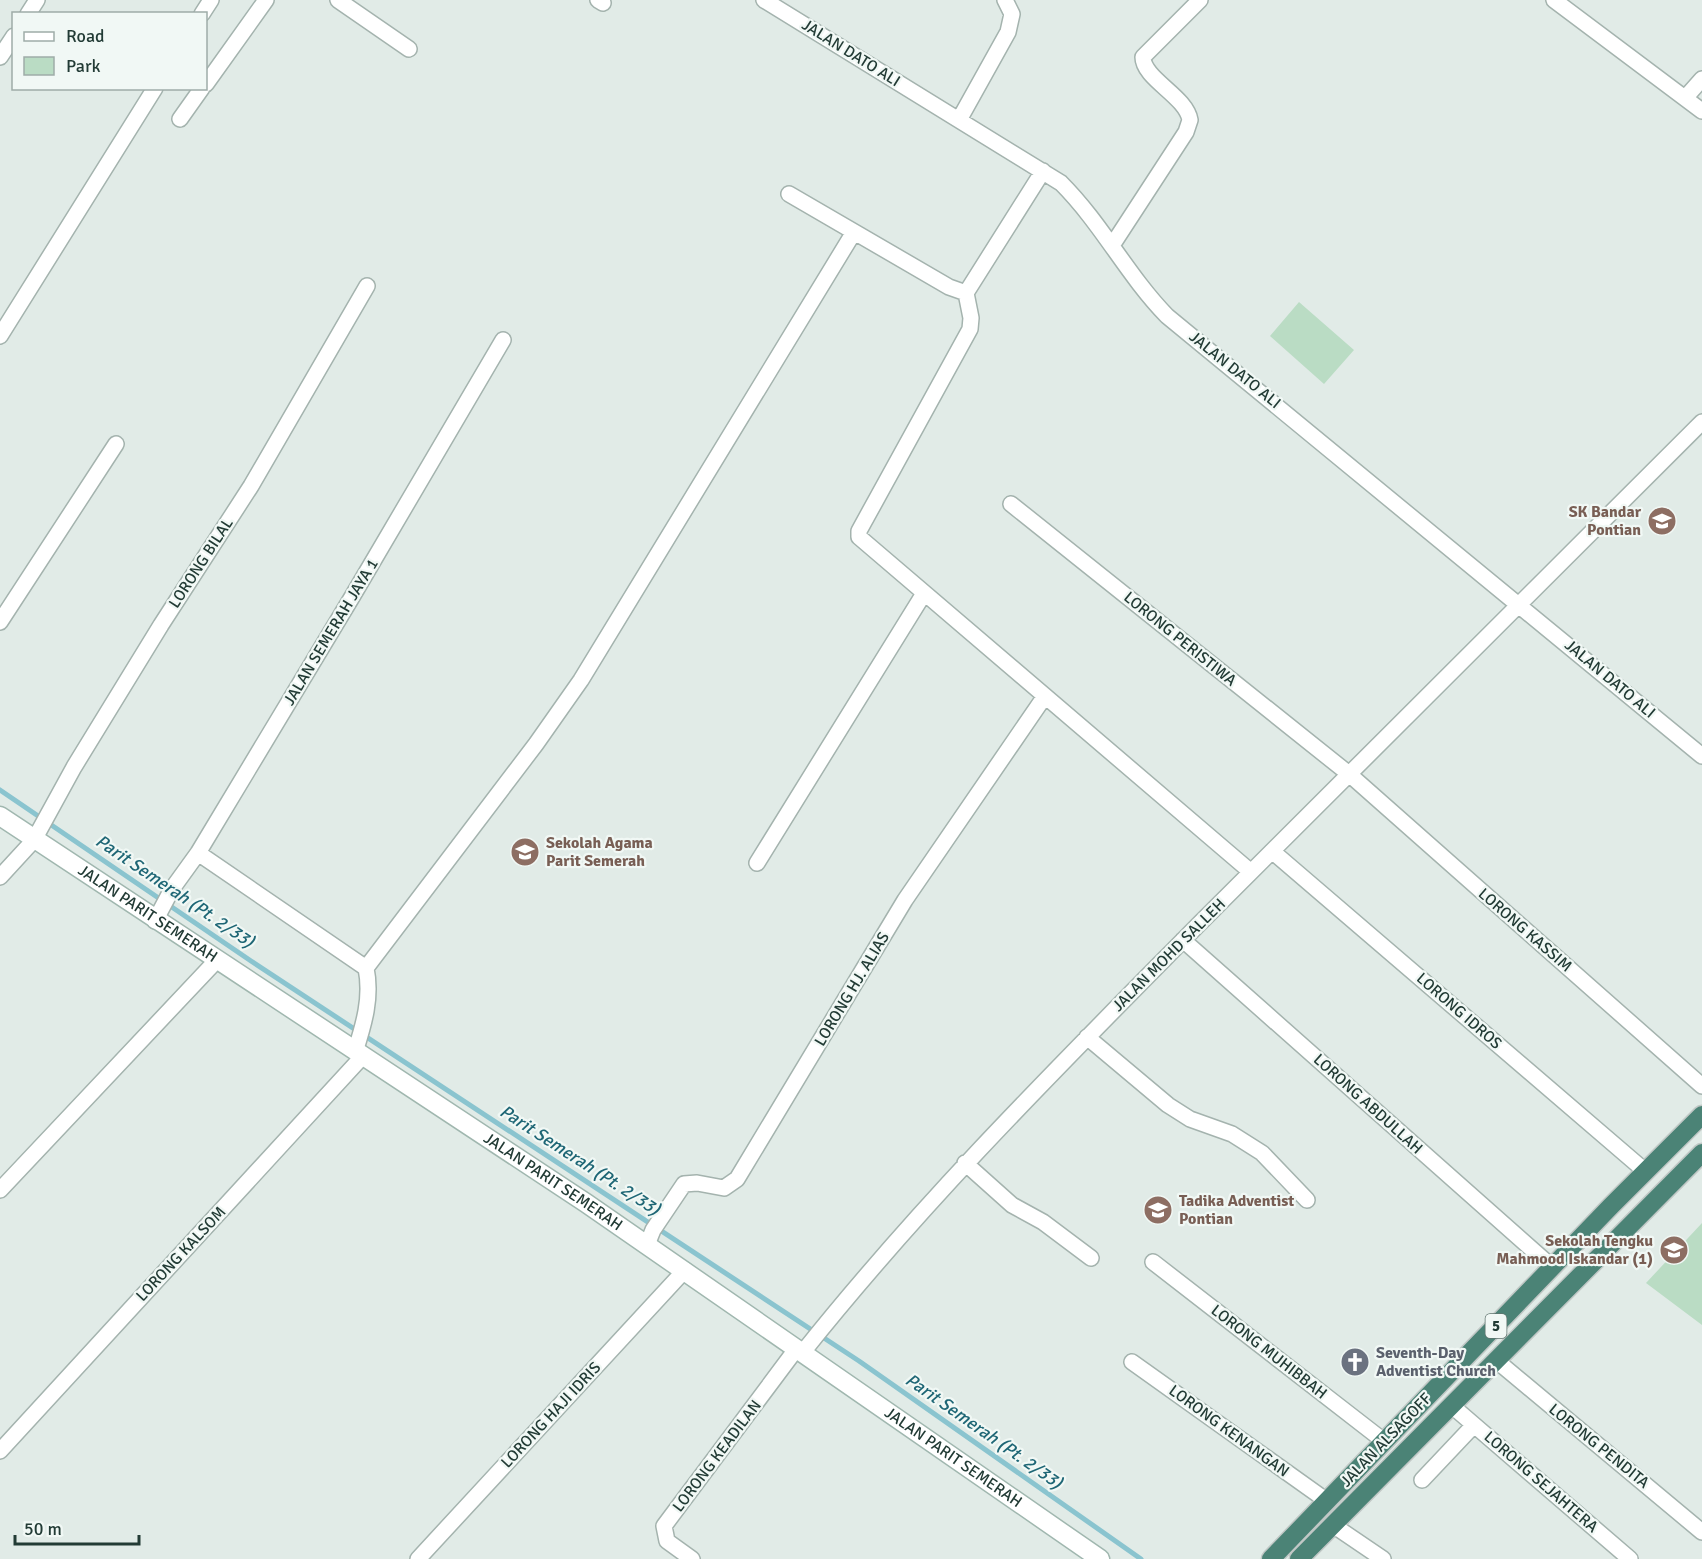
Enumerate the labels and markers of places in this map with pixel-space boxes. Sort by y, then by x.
place label: SK Bandar Pontian [1569,502,1642,540]
school or university icon: SK Bandar Pontian [1646,505,1678,537]
place label: Sekolah Agama Parit Semerah [546,833,653,871]
school or university icon: Sekolah Agama Parit Semerah [509,836,541,868]
place label: Tadika Adventist Pontian [1179,1191,1294,1229]
school or university icon: Tadika Adventist Pontian [1142,1194,1174,1226]
place label: Sekolah Tengku Mahmood Iskandar (1) [1496,1231,1653,1269]
school or university icon: Sekolah Tengku Mahmood Iskandar (1) [1658,1234,1690,1266]
place label: Seventh-Day Adventist Church [1376,1343,1496,1381]
church icon: Seventh-Day Adventist Church [1339,1346,1371,1378]

